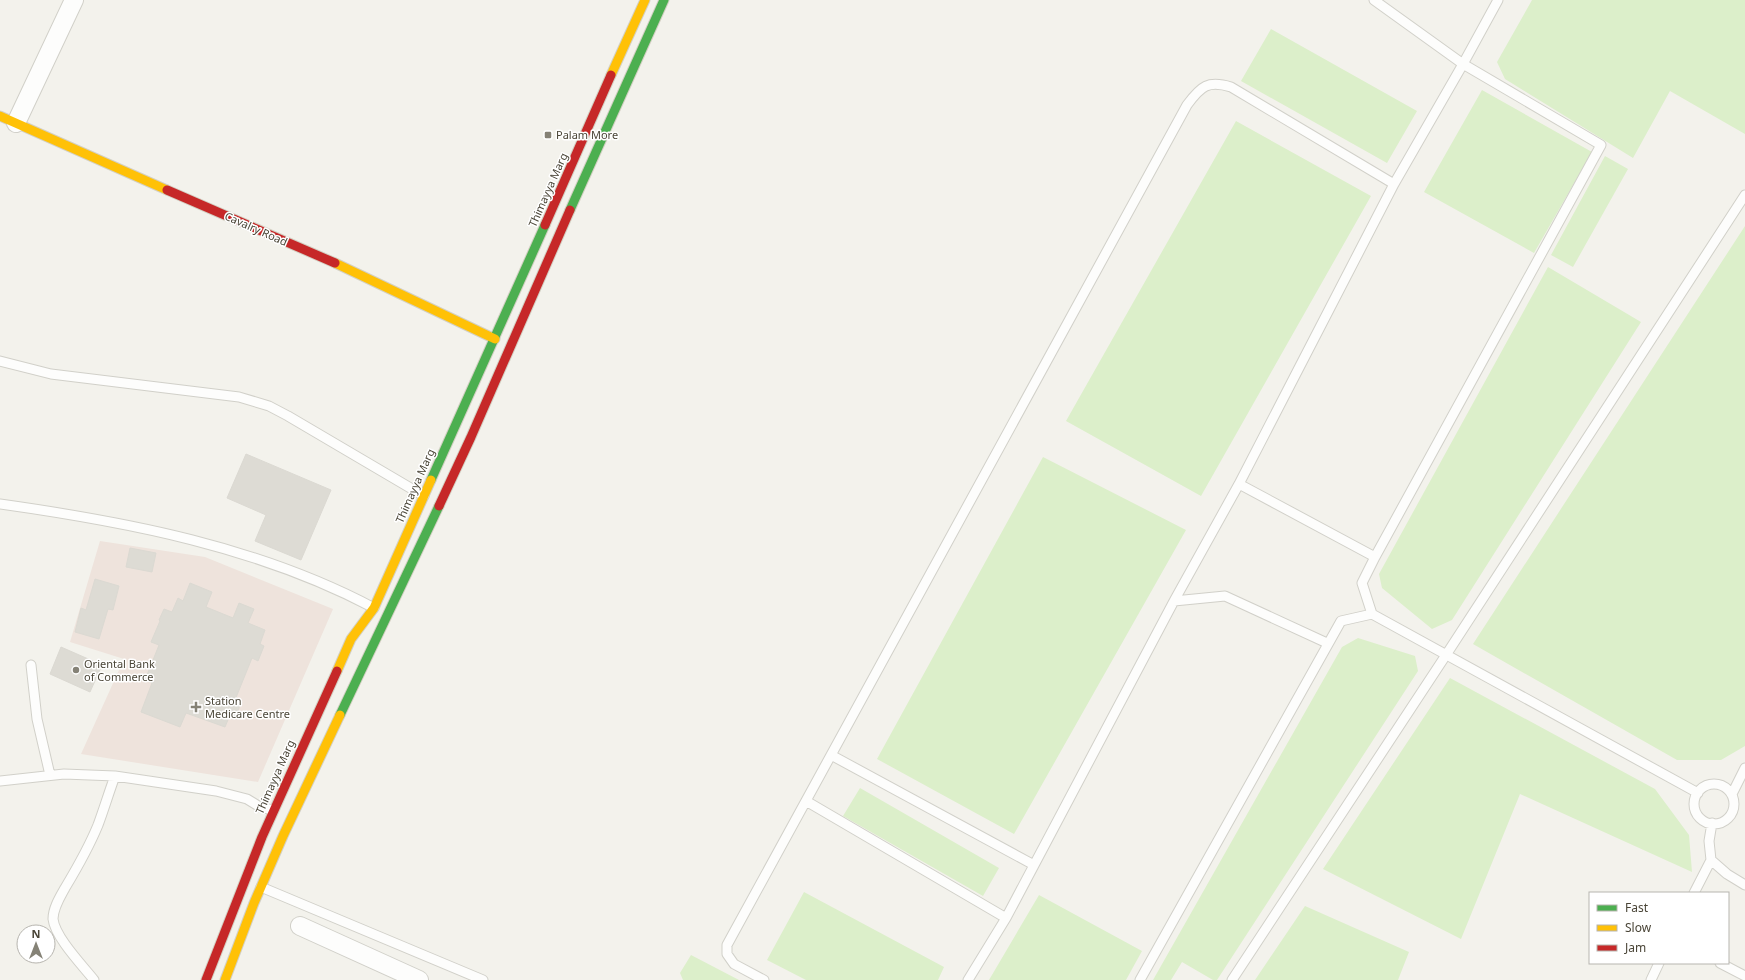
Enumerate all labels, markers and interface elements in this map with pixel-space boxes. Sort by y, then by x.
place label: Palam More [556,127,618,142]
marker: Palam More [543,130,553,140]
street label: Thimayya Marg [524,150,571,229]
street label: Cavalry Road [222,208,290,249]
street label: Thimayya Marg [391,446,438,525]
place label: Oriental Bank of Commerce [84,656,155,684]
marker: Oriental Bank of Commerce [71,665,81,675]
place label: Station Medicare Centre [205,693,290,721]
marker: Station Medicare Centre [190,701,202,713]
street label: Thimayya Marg [251,737,298,816]
legend [1589,892,1729,964]
text: Fast [1625,899,1649,916]
text: Slow [1625,919,1652,936]
north arrow [16,924,56,964]
text: N [32,926,40,941]
text: Jam [1624,939,1646,956]

